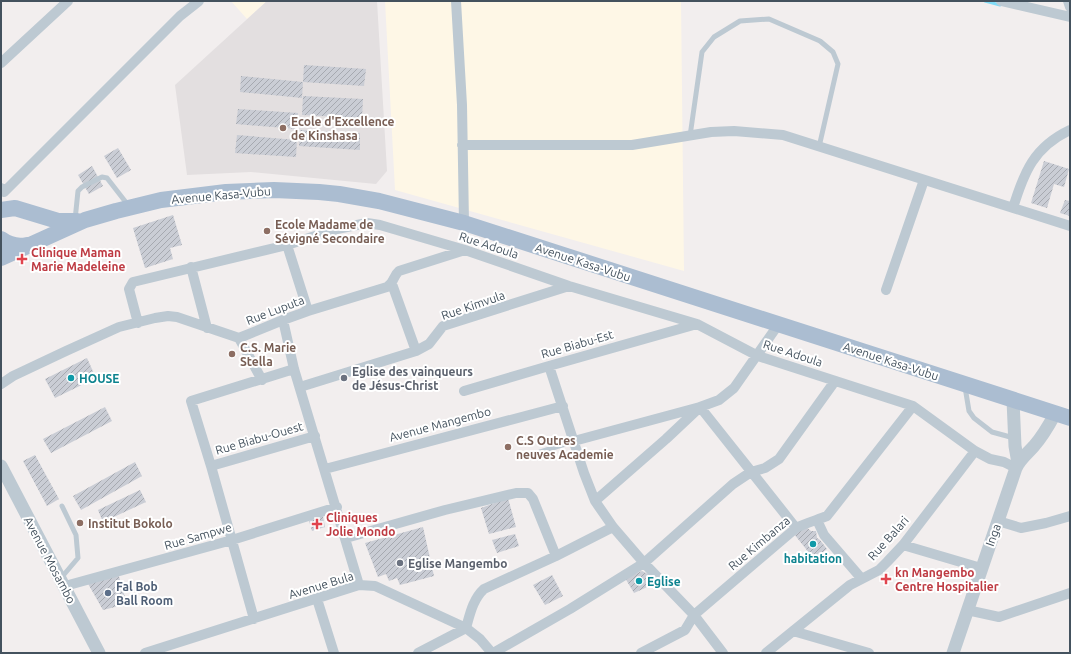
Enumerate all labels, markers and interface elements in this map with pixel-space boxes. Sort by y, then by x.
place label: Ecole d'Excellence de Kinshasa [291,115,394,142]
marker: Ecole d'Excellence de Kinshasa [278,123,288,133]
street label: Avenue Kasa-Vubu [171,184,271,206]
place label: Ecole Madame de Sévigné Secondaire [275,218,385,245]
marker: Ecole Madame de Sévigné Secondaire [262,226,272,236]
street label: Rue Adoula [458,229,520,261]
street label: Avenue Kasa-Vubu [534,240,632,284]
place label: Clinique Maman Marie Madeleine [31,246,125,273]
marker: Clinique Maman Marie Madeleine [16,253,28,265]
street label: Rue Kimvula [439,288,507,322]
street label: Rue Luputa [244,293,306,327]
street label: Rue Biabu-Est [539,327,615,361]
street label: Rue Adoula [762,337,824,369]
street label: Avenue Kasa-Vubu [842,339,940,383]
place label: C.S. Marie Stella [240,341,296,368]
marker: C.S. Marie Stella [227,349,237,359]
place label: Eglise des vainqueurs de Jésus-Christ [352,365,473,392]
place label: HOUSE [79,372,120,385]
marker: HOUSE [66,373,76,383]
marker: Eglise des vainqueurs de Jésus-Christ [339,373,349,383]
street label: Avenue Mangembo [388,404,492,444]
street label: Rue Biabu-Ouest [214,419,305,457]
place label: C.S Outres neuves Academie [516,434,614,461]
marker: C.S Outres neuves Academie [503,442,513,452]
place label: Cliniques Jolie Mondo [326,511,396,538]
street label: Rue Balari [865,513,911,563]
street label: Avenue Mosambo [22,514,78,606]
street label: Rue Kimbanza [726,514,792,572]
place label: Institut Bokolo [88,517,173,530]
marker: Institut Bokolo [75,518,85,528]
marker: Cliniques Jolie Mondo [311,518,323,530]
street label: Rue Sampwe [163,520,233,552]
street label: Inga [983,522,1003,548]
marker: habitation [808,539,818,549]
place label: habitation [784,552,842,565]
place label: Eglise Mangembo [408,557,507,570]
marker: Eglise Mangembo [395,558,405,568]
place label: kn Mangembo Centre Hospitalier [895,566,999,593]
street label: Avenue Bula [287,569,355,601]
marker: kn Mangembo Centre Hospitalier [880,573,892,585]
place label: Eglise [647,575,681,588]
marker: Eglise [634,576,644,586]
place label: Fal Bob Ball Room [116,580,173,607]
marker: Fal Bob Ball Room [103,588,113,598]

